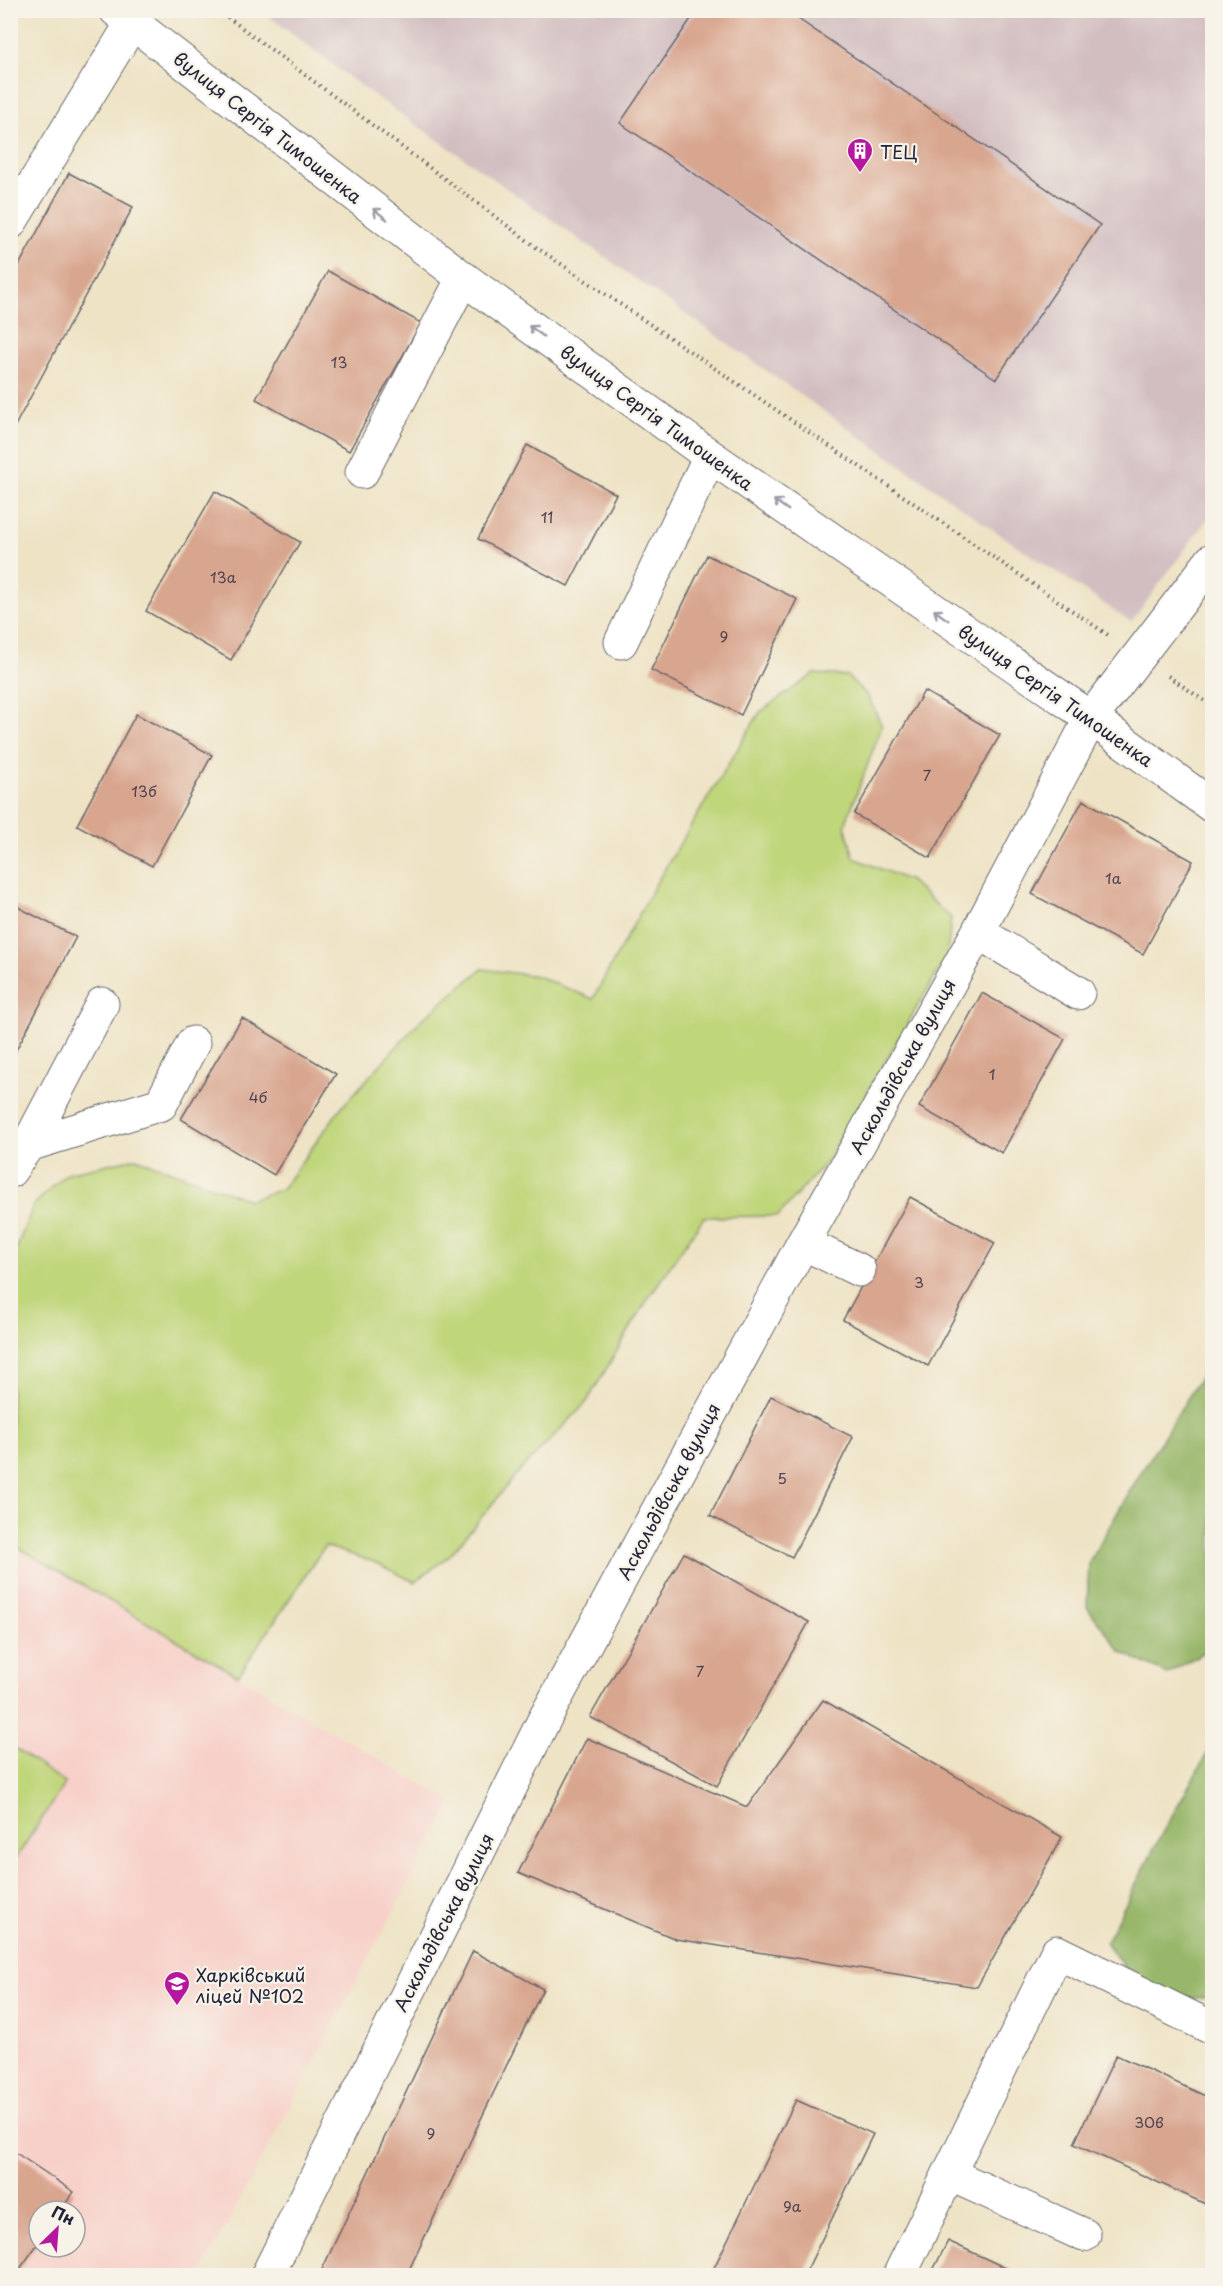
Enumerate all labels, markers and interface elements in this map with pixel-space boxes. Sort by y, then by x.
street label: вулиця Сергія Тимошенка [168,45,369,210]
building icon: ТЕЦ [845,136,875,174]
place label: ТЕЦ [880,138,918,165]
one-way arrow [372,208,388,221]
one-way arrow [529,325,545,337]
street label: вулиця Сергія Тимошенка [555,338,760,497]
house number: 13 [331,350,347,373]
one-way arrow [773,499,789,511]
house number: 11 [541,505,553,528]
house number: 13а [210,565,237,588]
one-way arrow [934,609,950,621]
street label: вулиця Сергія Тимошенка [953,617,1160,773]
house number: 9 [720,624,728,647]
house number: 7 [923,763,932,786]
house number: 13б [131,779,157,802]
house number: 1а [1105,866,1122,889]
street label: Аскольдівська вулиця [842,973,962,1159]
house number: 1 [989,1062,995,1085]
house number: 4б [249,1085,268,1108]
house number: 3 [914,1270,924,1293]
street label: Аскольдівська вулиця [610,1398,726,1584]
house number: 5 [777,1466,787,1489]
house number: 7 [696,1659,705,1682]
street label: Аскольдівська вулиця [386,1828,500,2016]
place label: Харківський ліцей №102 [195,1961,305,2009]
school or university icon: Харківський ліцей №102 [162,1969,192,2007]
house number: 30в [1134,2110,1164,2133]
house number: 9 [427,2121,435,2144]
house number: 9а [783,2194,802,2217]
north arrow [27,2199,87,2259]
text: Пн [48,2199,79,2230]

